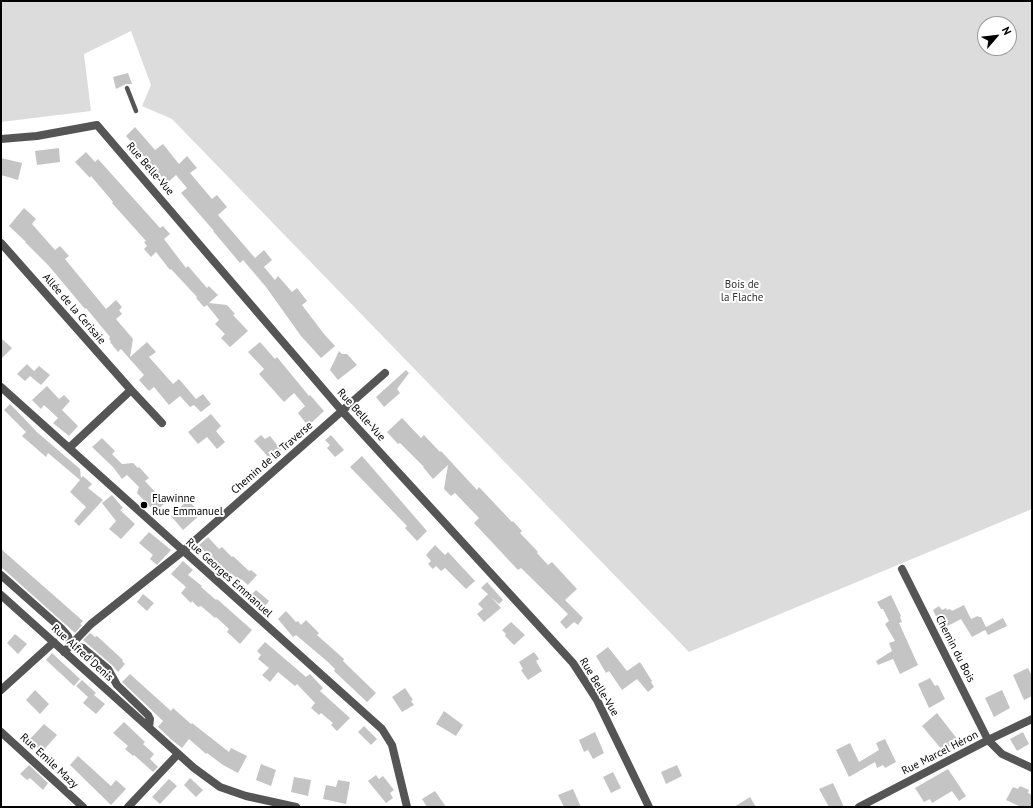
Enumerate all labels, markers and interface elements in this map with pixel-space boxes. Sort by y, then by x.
north arrow [977,16,1017,56]
text: N [999,24,1015,37]
street label: Rue Belle-Vue [123,140,177,198]
street label: Allée de la Cerisaie [40,271,108,347]
park label: Bois de la Flache [721,278,763,304]
street label: Rue Belle-Vue [334,386,388,444]
street label: Chemin de la Traverse [229,419,315,497]
place label: Flawinne Rue Emmanuel [152,492,223,518]
marker: Flawinne Rue Emmanuel [139,500,149,510]
street label: Rue Georges Emmanuel [183,536,275,620]
street label: Chemin du Bois [932,613,978,685]
street label: Rue Alfred Denis [48,622,116,684]
street label: Rue Belle-Vue [576,655,622,719]
street label: Rue Marcel Héron [900,728,980,778]
street label: Rue Emile Mazy [17,731,81,791]

